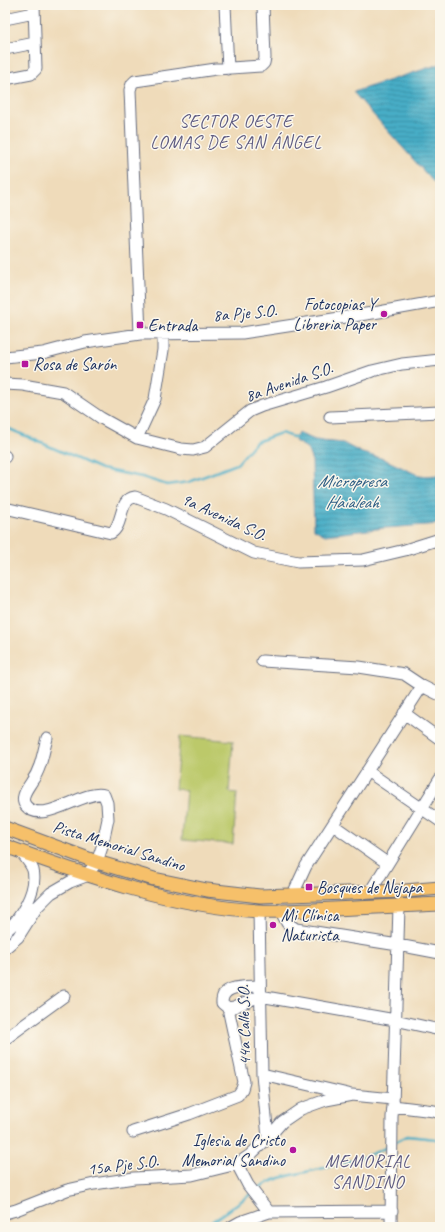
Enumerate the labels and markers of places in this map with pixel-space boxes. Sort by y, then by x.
place label: Fotocopias Y Libreria Paper [294,294,379,335]
marker: Fotocopias Y Libreria Paper [379,309,389,319]
place label: Entrada [148,315,198,336]
marker: Entrada [135,320,145,330]
place label: Rosa de Sarón [33,354,118,375]
marker: Rosa de Sarón [20,359,30,369]
place label: Bosques de Nejapa [317,877,424,898]
marker: Bosques de Nejapa [304,882,314,892]
place label: Mi Clínica Naturista [281,905,340,946]
marker: Mi Clínica Naturista [268,920,278,930]
place label: Iglesia de Cristo Memorial Sandino [182,1130,286,1171]
marker: Iglesia de Cristo Memorial Sandino [288,1145,298,1155]

